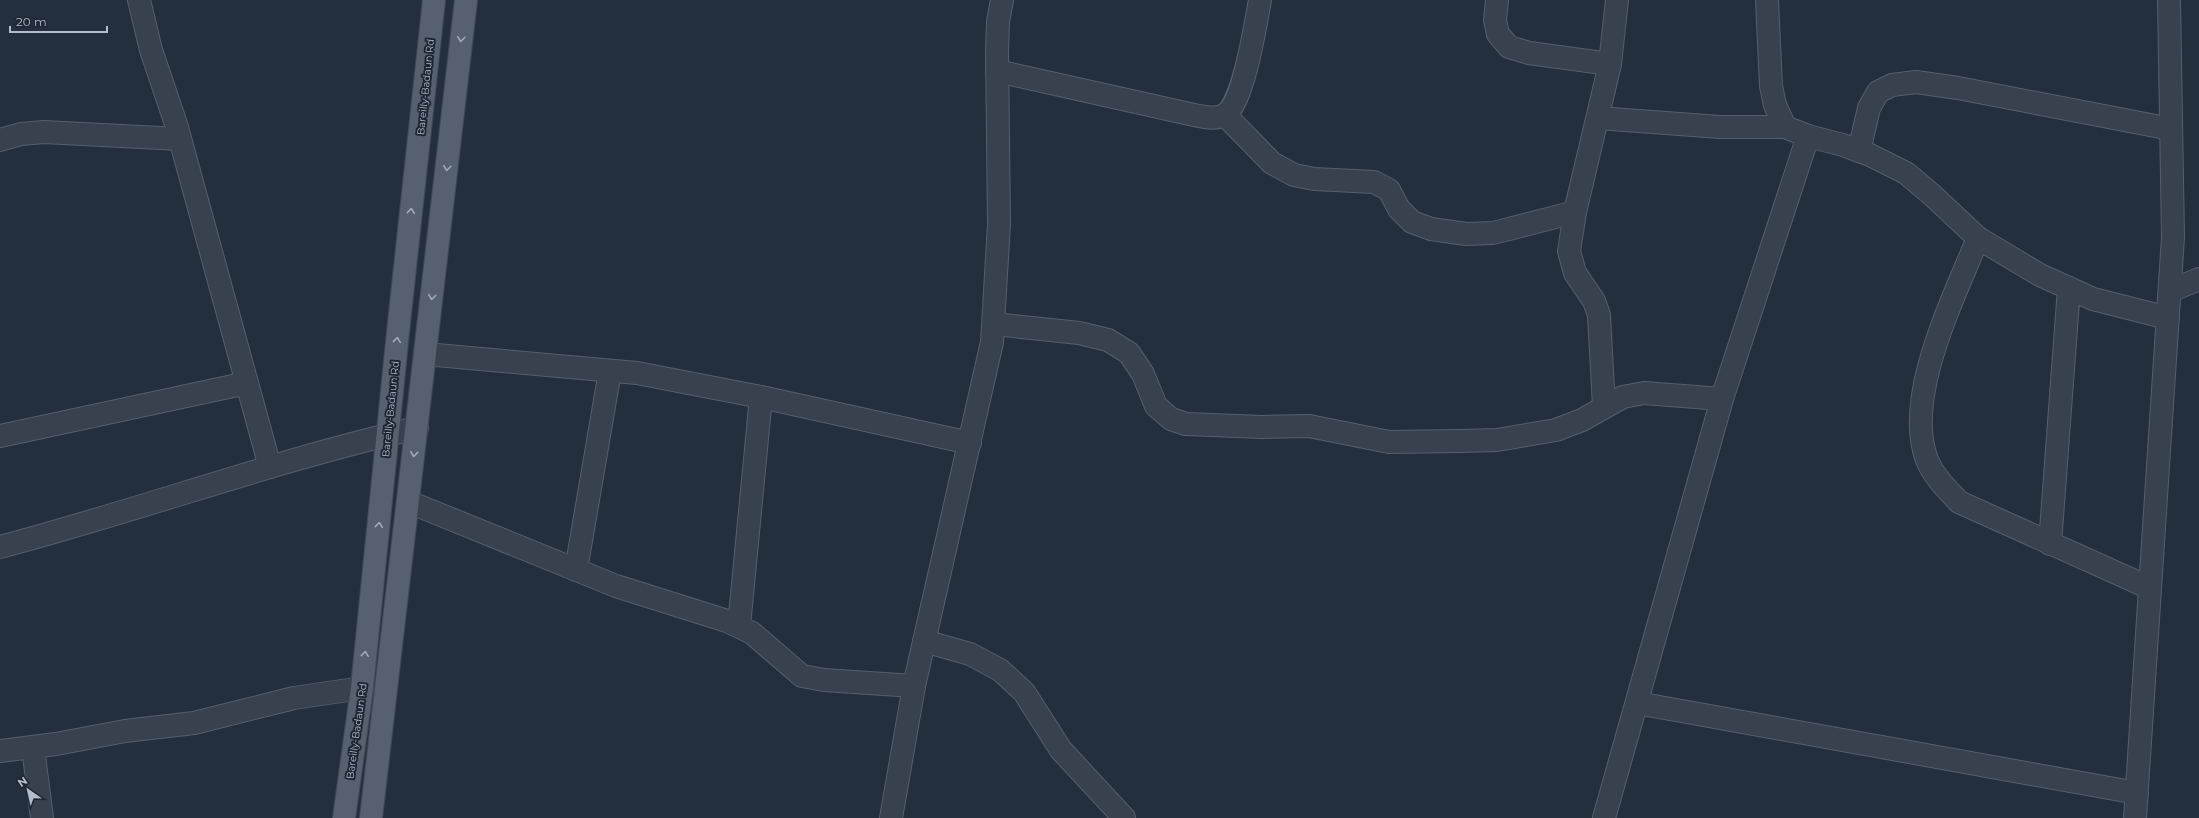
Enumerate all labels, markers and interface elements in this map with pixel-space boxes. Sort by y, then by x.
scale bar [10,8,107,34]
text: 20 m [16,14,47,29]
one-way arrow [457,36,466,42]
street label: Bareilly-Badaun Rd [414,38,437,136]
one-way arrow [442,165,451,171]
one-way arrow [406,208,415,214]
one-way arrow [428,294,437,300]
one-way arrow [392,337,401,343]
street label: Bareilly-Badaun Rd [379,360,402,458]
one-way arrow [410,451,419,457]
one-way arrow [374,522,383,528]
one-way arrow [361,651,370,657]
street label: Bareilly-Badaun Rd [343,682,370,780]
north arrow [8,770,48,810]
text: N [15,773,30,790]

